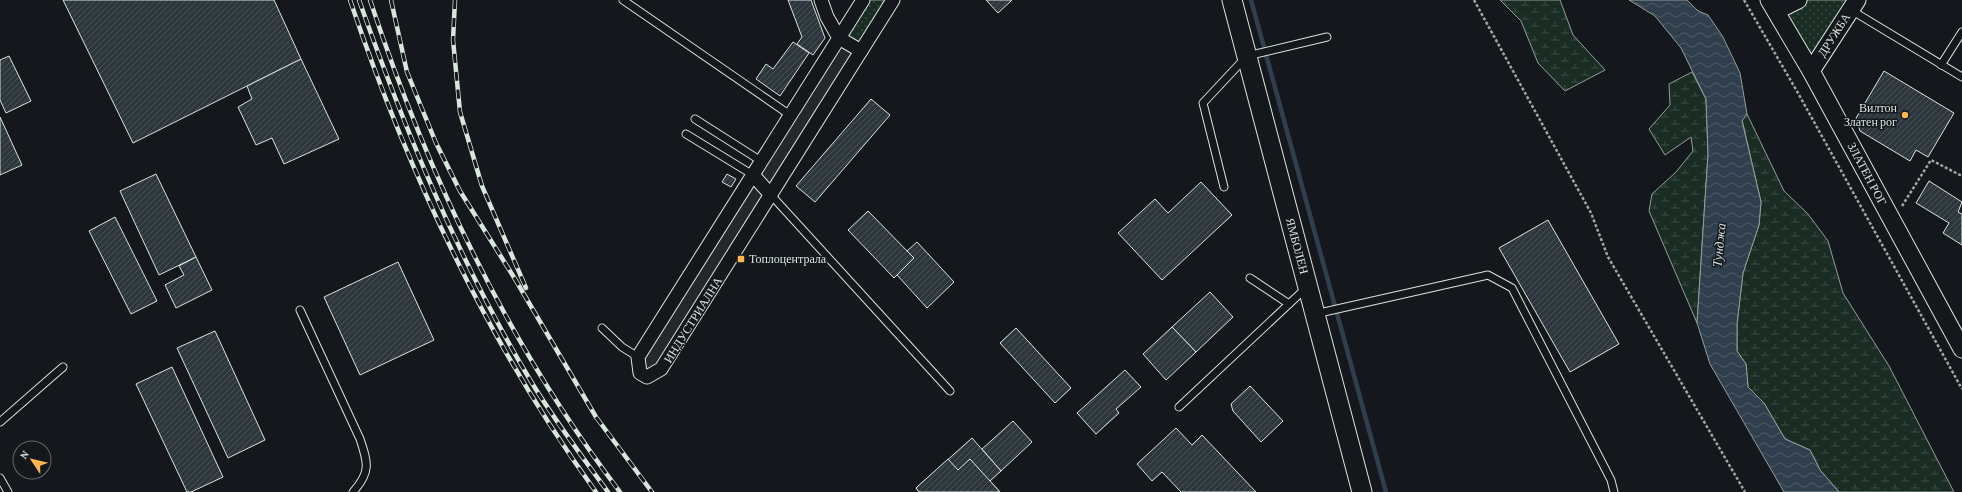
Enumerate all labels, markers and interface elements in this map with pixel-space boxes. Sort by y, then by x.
street label: ДРУЖБА [1815,10,1853,59]
place label: Вилтон Златен рог [1844,101,1898,129]
marker: Вилтон Златен рог [1900,110,1910,120]
street label: ЗЛАТЕН РОГ [1845,140,1889,208]
street label: ЯМБОЛЕН [1283,216,1311,276]
water label: Тунджа [1709,222,1729,268]
place label: Топлоцентрала [749,252,827,266]
marker: Топлоцентрала [736,254,746,264]
street label: ИНДУСТРИАЛНА [661,274,725,366]
north arrow [12,440,52,480]
text: N [17,447,31,461]

